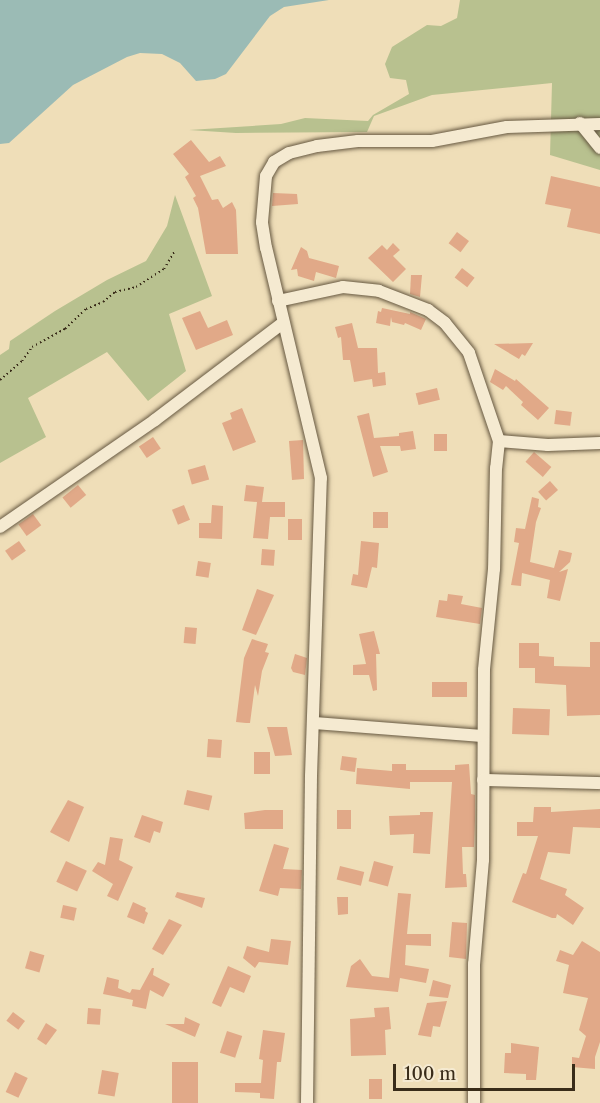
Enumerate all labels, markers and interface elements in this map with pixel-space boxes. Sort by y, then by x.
scale bar [396,1052,578,1090]
text: 100 m [404,1063,456,1085]

